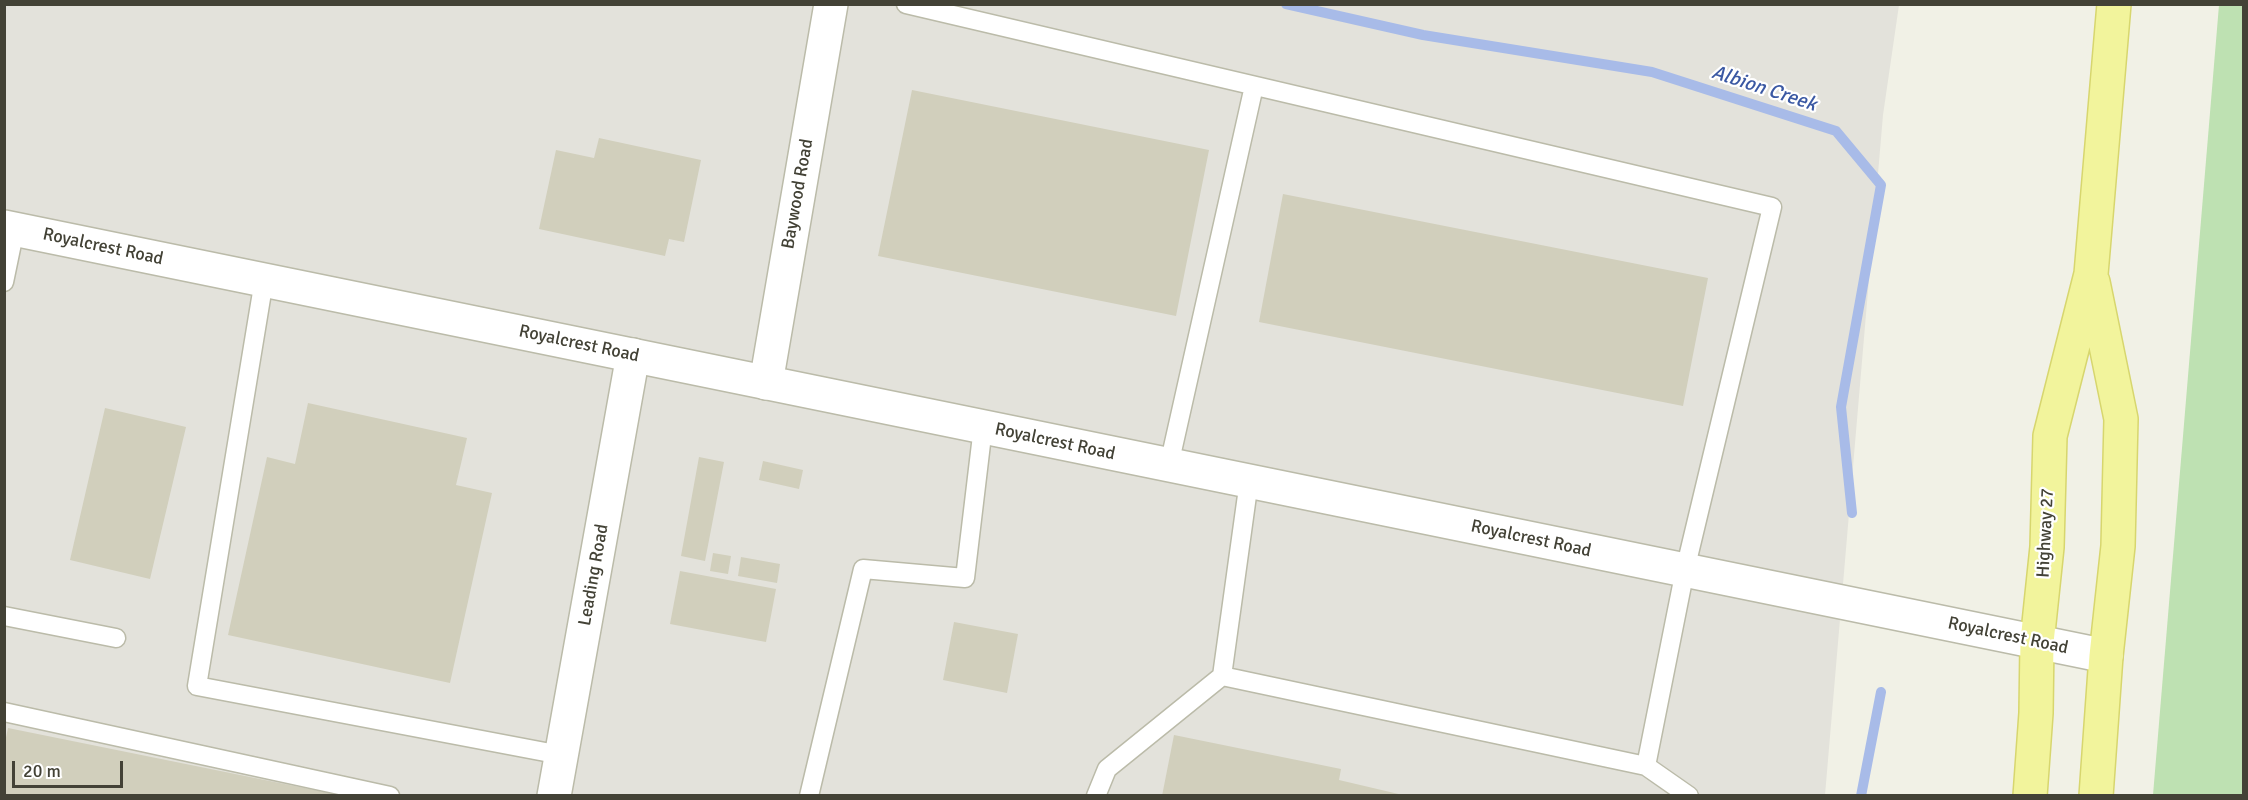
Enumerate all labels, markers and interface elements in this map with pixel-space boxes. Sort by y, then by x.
water label: Albion Creek [1709,61,1819,117]
street label: Baywood Road [778,137,818,251]
street label: Royalcrest Road [41,224,165,270]
street label: Royalcrest Road [517,321,641,367]
street label: Royalcrest Road [993,419,1117,465]
street label: Highway 27 [2033,488,2059,578]
street label: Royalcrest Road [1469,516,1593,562]
street label: Leading Road [574,522,614,628]
street label: Royalcrest Road [1946,613,2070,659]
scale bar [15,749,126,787]
text: 20 m [23,760,61,782]

